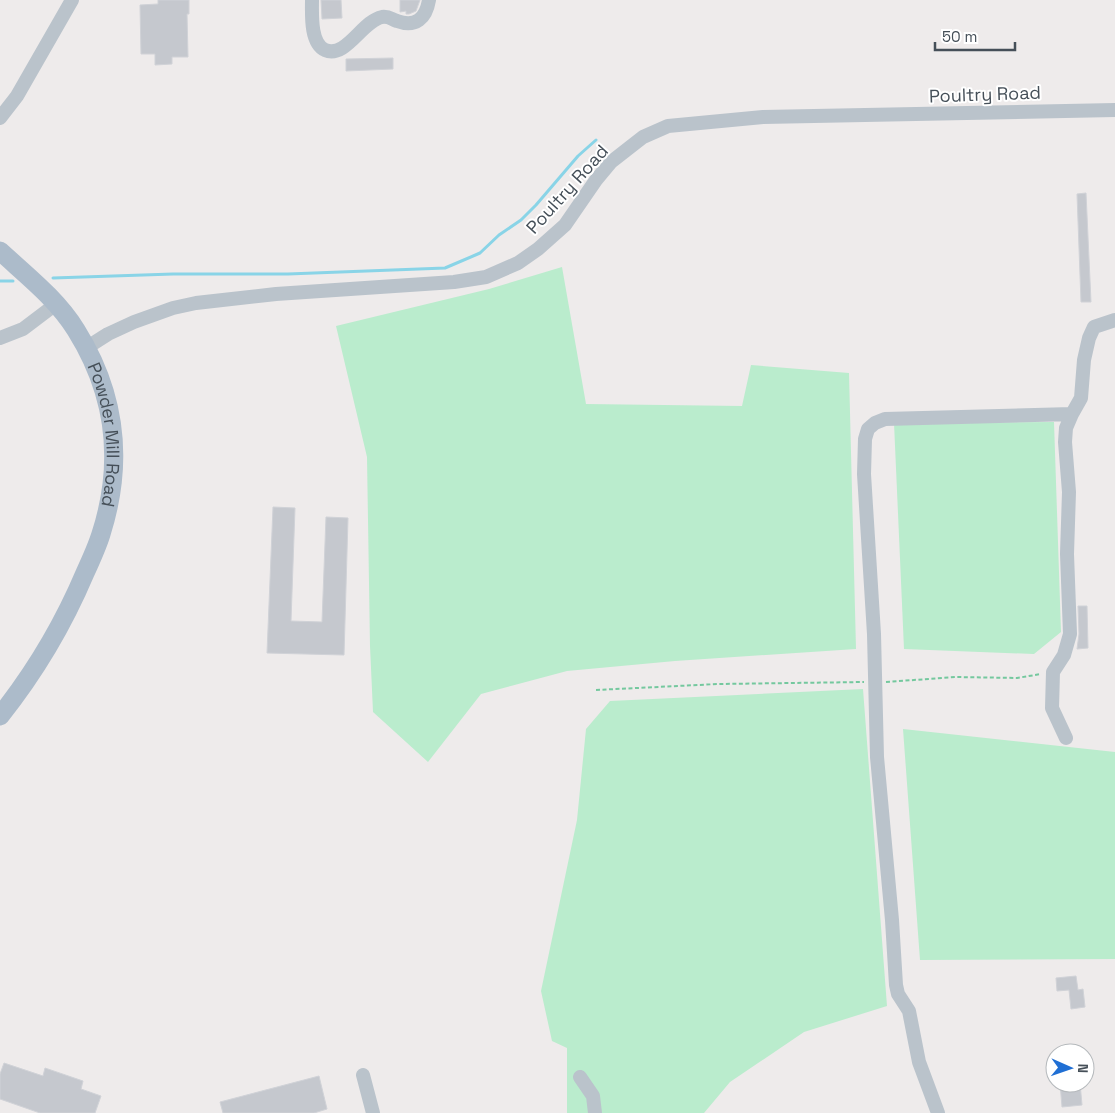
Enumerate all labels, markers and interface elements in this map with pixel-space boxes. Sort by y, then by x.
scale bar [935,20,1015,52]
text: 50 m [942,27,977,46]
street label: Poultry Road [929,81,1041,107]
street label: Poultry Road [521,140,613,238]
street label: Powder Mill Road [83,359,125,509]
north arrow [1045,1043,1095,1093]
text: N [1074,1063,1092,1073]

